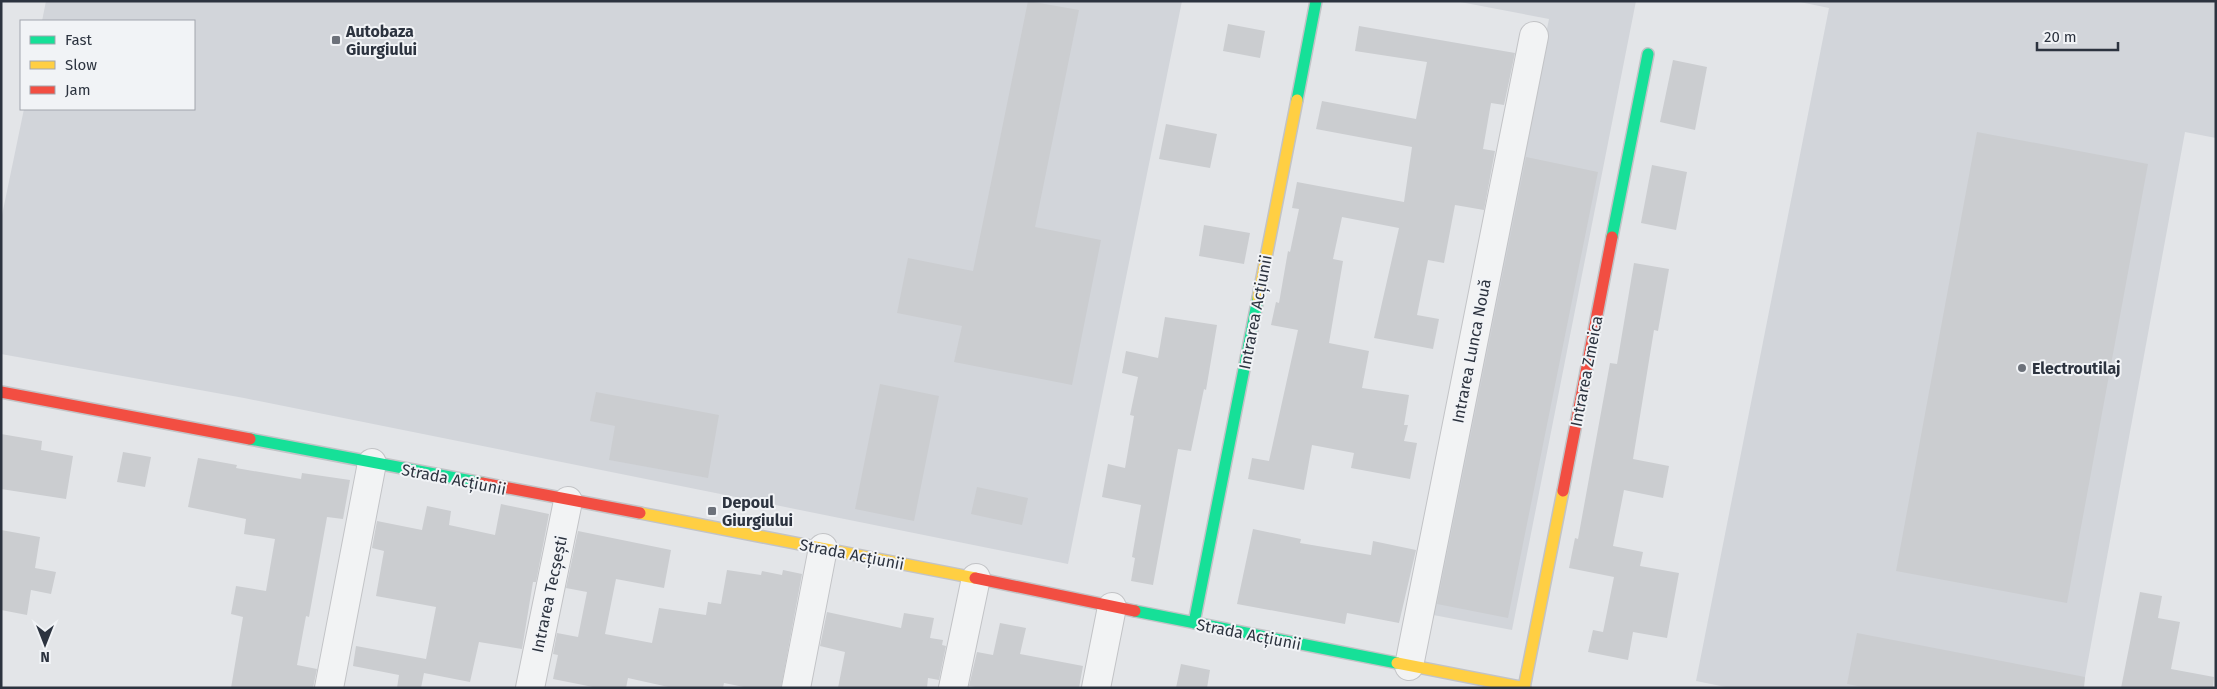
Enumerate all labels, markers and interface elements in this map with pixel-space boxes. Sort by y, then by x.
legend [20,20,195,110]
scale bar [2037,20,2118,52]
place label: Autobaza Giurgiului [345,22,417,59]
text: 20 m [2044,28,2077,46]
text: Fast [65,31,92,49]
marker: Autobaza Giurgiului [330,34,342,46]
text: Slow [65,56,97,74]
text: Jam [65,81,91,99]
street label: Intrarea Acțiunii [1235,253,1277,371]
street label: Intrarea Lunca Nouă [1448,277,1495,425]
street label: Intrarea Zmeica [1566,314,1607,428]
place label: Electroutilaj [2032,359,2121,378]
marker: Electroutilaj [2016,362,2028,374]
street label: Strada Acțiunii [400,460,508,500]
place label: Depoul Giurgiului [722,493,793,530]
marker: Depoul Giurgiului [706,505,718,517]
street label: Intrarea Tecșești [528,534,572,655]
street label: Strada Acțiunii [798,535,906,575]
street label: Strada Acțiunii [1195,615,1303,655]
north arrow [20,619,70,669]
text: N [40,648,50,665]

